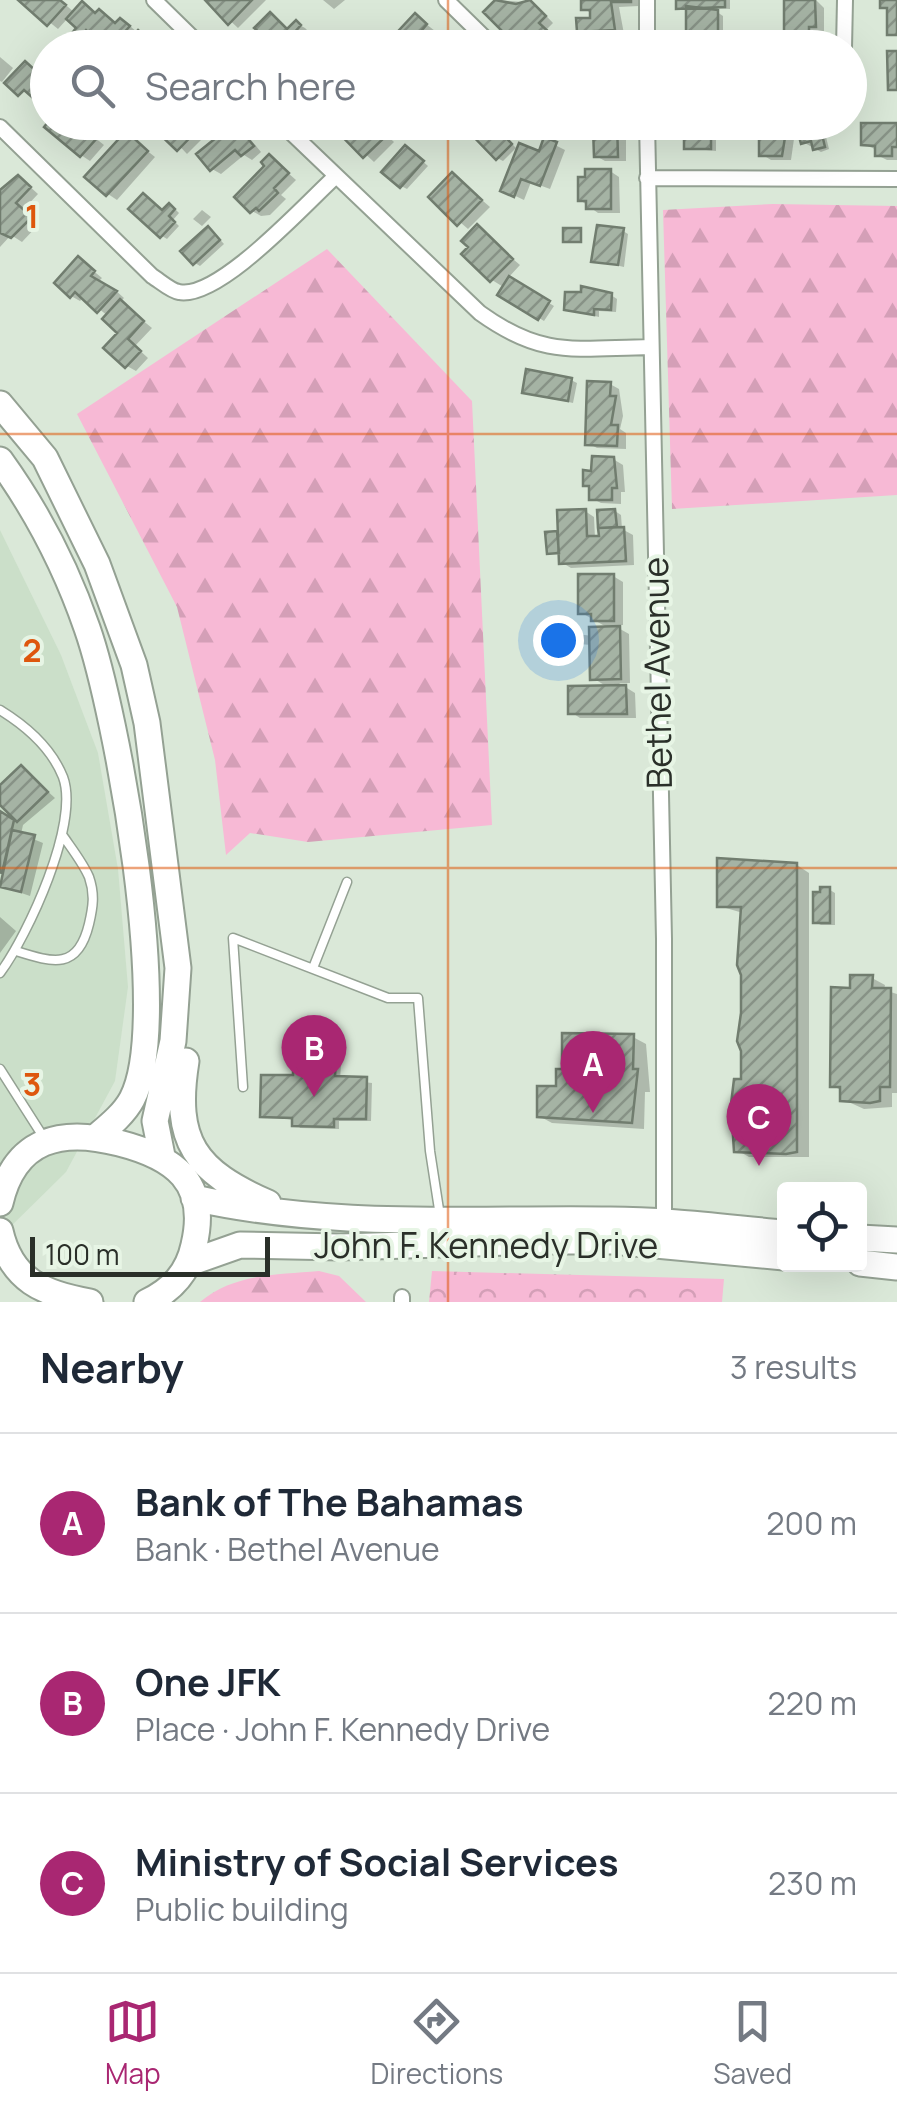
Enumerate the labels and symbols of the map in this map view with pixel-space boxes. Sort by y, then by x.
text: 1 [25,194,39,238]
street label: Bethel Avenue [631,557,683,790]
your location [533,615,584,666]
text: 2 [22,628,42,672]
pin: B [282,1014,346,1097]
pin: A [560,1030,626,1113]
text: 3 [23,1062,41,1106]
pin: C [726,1084,792,1166]
street label: John F. Kennedy Drive [314,1221,658,1269]
scale bar [30,1232,270,1276]

